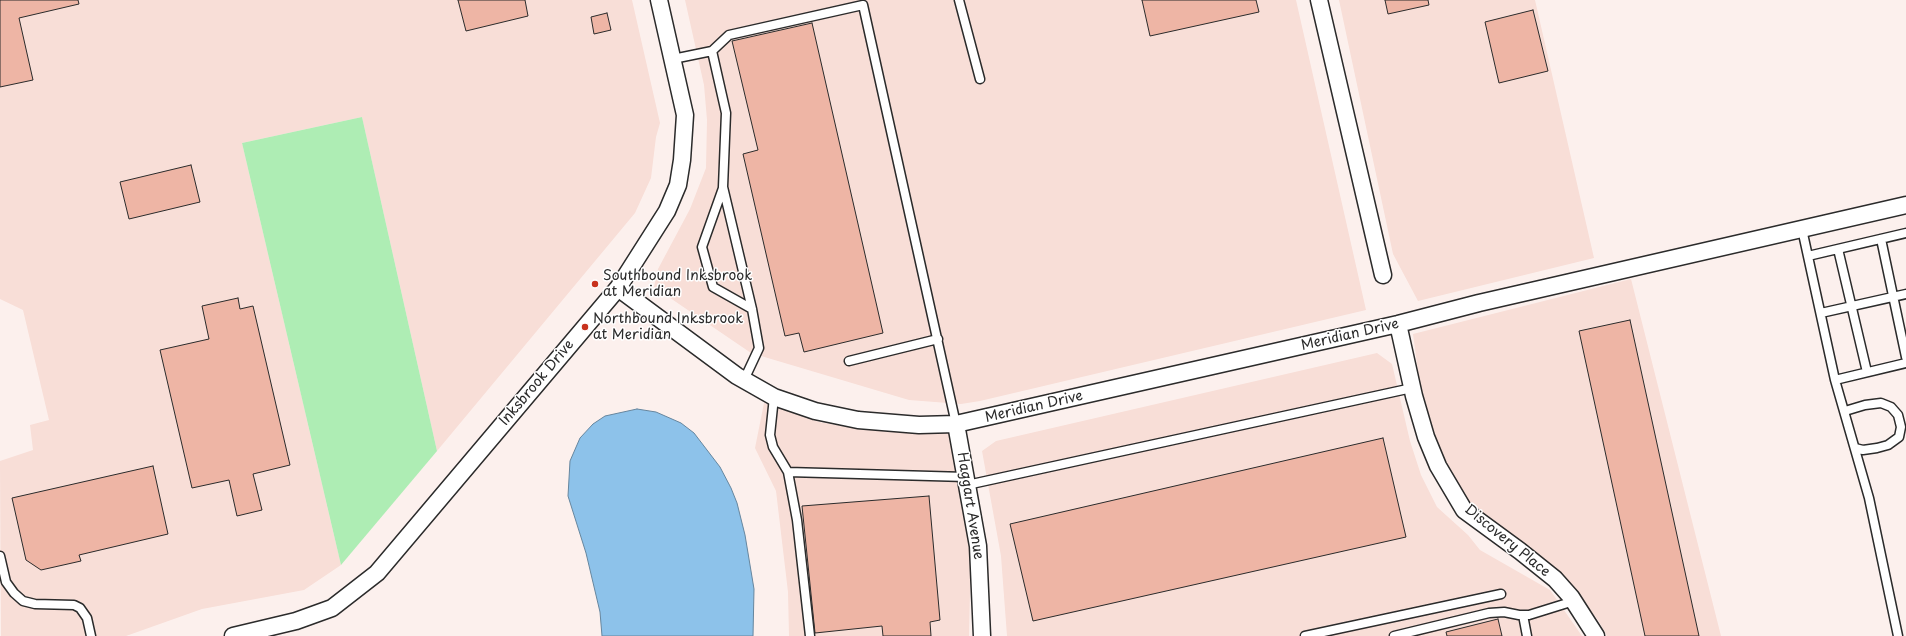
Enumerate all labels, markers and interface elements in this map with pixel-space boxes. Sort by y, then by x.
place label: Southbound Inksbrook at Meridian [603,268,752,300]
marker: Southbound Inksbrook at Meridian [590,279,600,289]
place label: Northbound Inksbrook at Meridian [593,311,743,344]
street label: Meridian Drive [1300,316,1400,354]
marker: Northbound Inksbrook at Meridian [580,322,590,332]
street label: Inksbrook Drive [496,337,578,429]
street label: Meridian Drive [984,388,1084,426]
street label: Haggart Avenue [953,451,987,561]
street label: Discovery Place [1461,501,1553,581]

